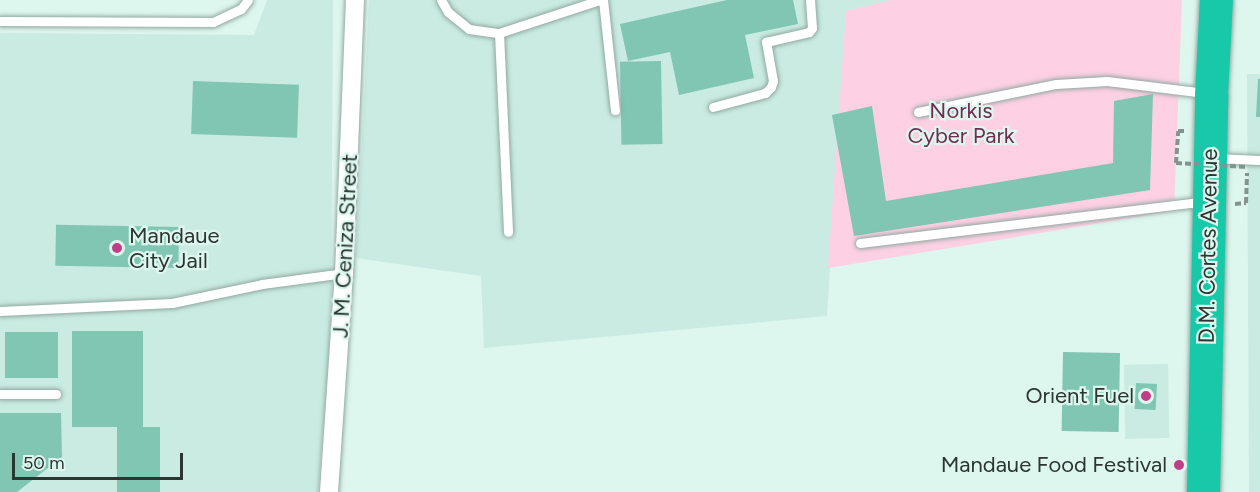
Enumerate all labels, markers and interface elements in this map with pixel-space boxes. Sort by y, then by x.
park label: Norkis Cyber Park [907,97,1015,148]
street label: D.M. Cortes Avenue [1193,148,1223,344]
street label: J. M. Ceniza Street [327,153,363,339]
place label: Mandaue City Jail [129,222,220,274]
marker: Mandaue City Jail [110,241,124,255]
place label: Orient Fuel [1025,383,1134,409]
marker: Orient Fuel [1139,389,1153,403]
scale bar [15,441,186,479]
text: 50 m [23,452,65,474]
place label: Mandaue Food Festival [941,452,1167,478]
marker: Mandaue Food Festival [1172,458,1186,472]

